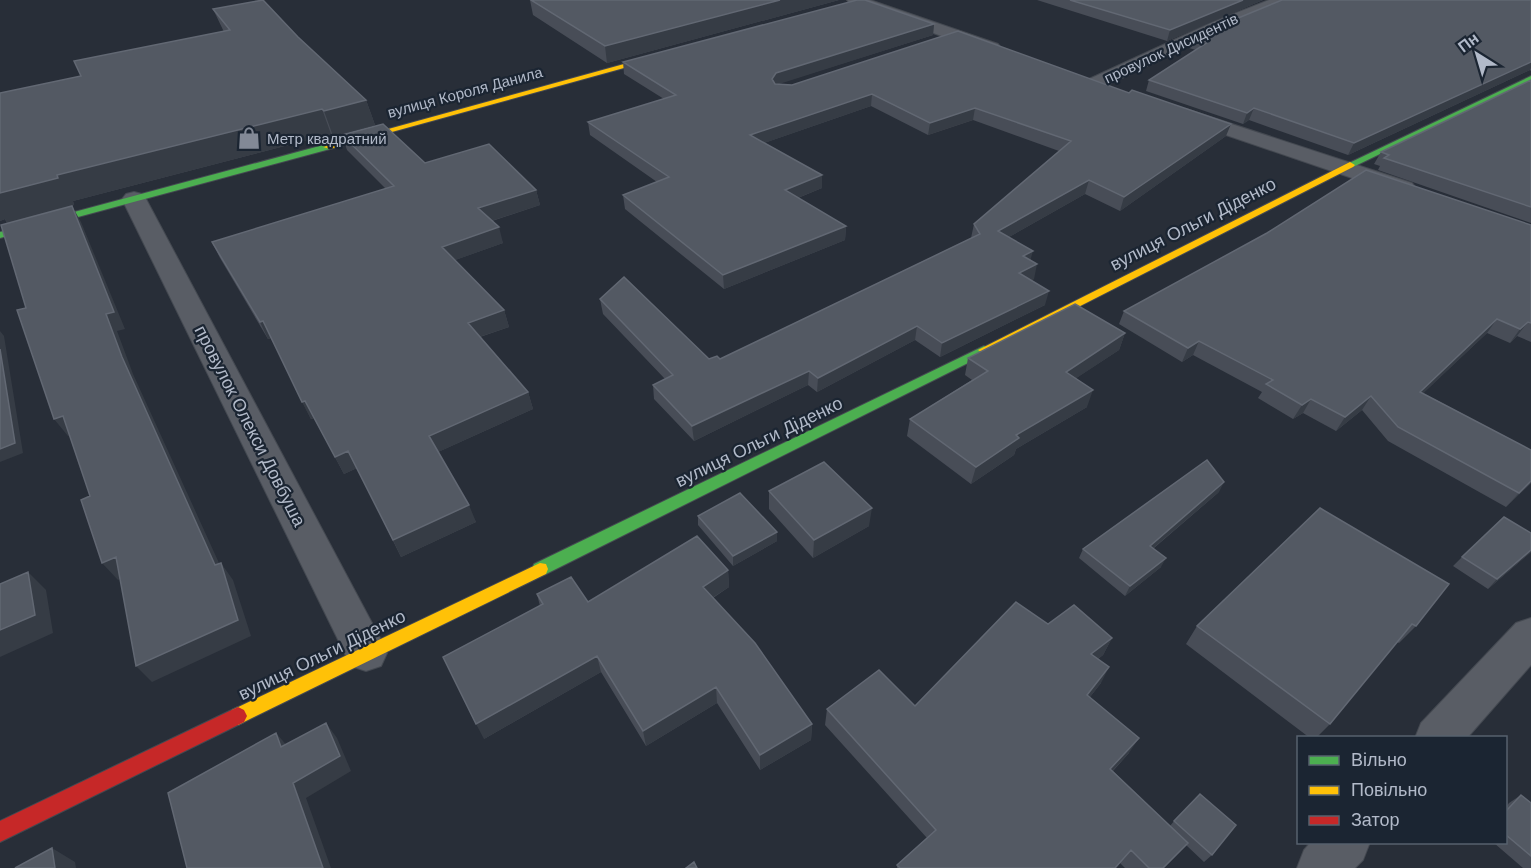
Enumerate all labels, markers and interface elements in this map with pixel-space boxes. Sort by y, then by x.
street label: провулок Дисидентів [1101,10,1241,86]
north arrow [1447,24,1507,84]
text: Пн [1455,29,1482,56]
street label: вулиця Короля Данила [386,63,545,121]
shop icon: Метр квадратний [236,125,262,151]
place label: Метр квадратний [267,130,387,147]
street label: вулиця Ольги Діденко [1107,173,1279,275]
street label: провулок Олекси Довбуша [191,322,310,531]
street label: вулиця Ольги Діденко [672,393,846,491]
street label: вулиця Ольги Діденко [235,606,409,704]
legend [1297,736,1507,844]
text: Вільно [1351,750,1407,770]
text: Повільно [1351,780,1427,800]
text: Затор [1351,810,1400,830]

